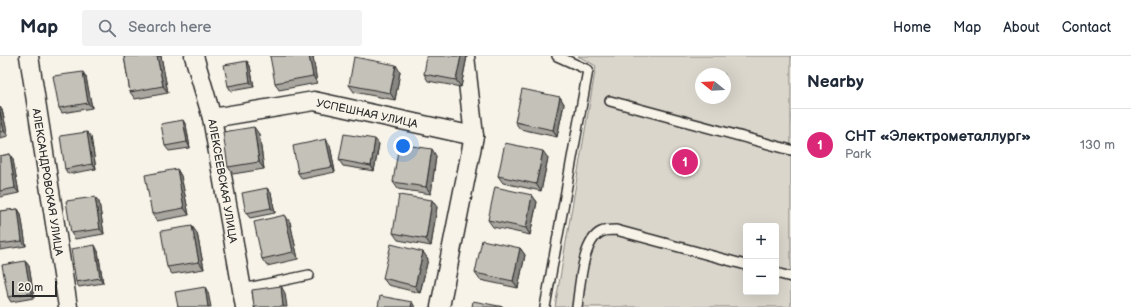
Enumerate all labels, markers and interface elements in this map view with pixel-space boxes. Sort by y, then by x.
search box [82,10,362,46]
text: Map [20,16,58,39]
icon: search [96,17,118,39]
text: Search here [128,18,211,37]
text: Home [893,19,931,36]
text: Map [953,19,981,36]
text: About [1003,19,1040,36]
text: Contact [1062,19,1111,36]
north arrow [695,68,731,104]
text: Nearby [807,72,864,92]
street label: УСПЕШНАЯ УЛИЦА [315,96,419,131]
street label: АЛЕКСАНДРОВСКАЯ УЛИЦА [29,107,66,257]
street label: АЛЕКСЕЕВСКАЯ УЛИЦА [205,117,240,244]
text: СНТ «Электрометаллург» [845,127,1031,146]
your location [393,136,413,156]
text: 1 [817,137,823,153]
text: 130 m [1080,137,1115,153]
text: Park [845,146,871,162]
pin: 1 [672,147,698,177]
map controls [743,223,779,295]
button: + [743,223,779,259]
button: − [743,259,779,295]
scale bar [12,279,57,298]
text: 20 m [18,281,43,294]

